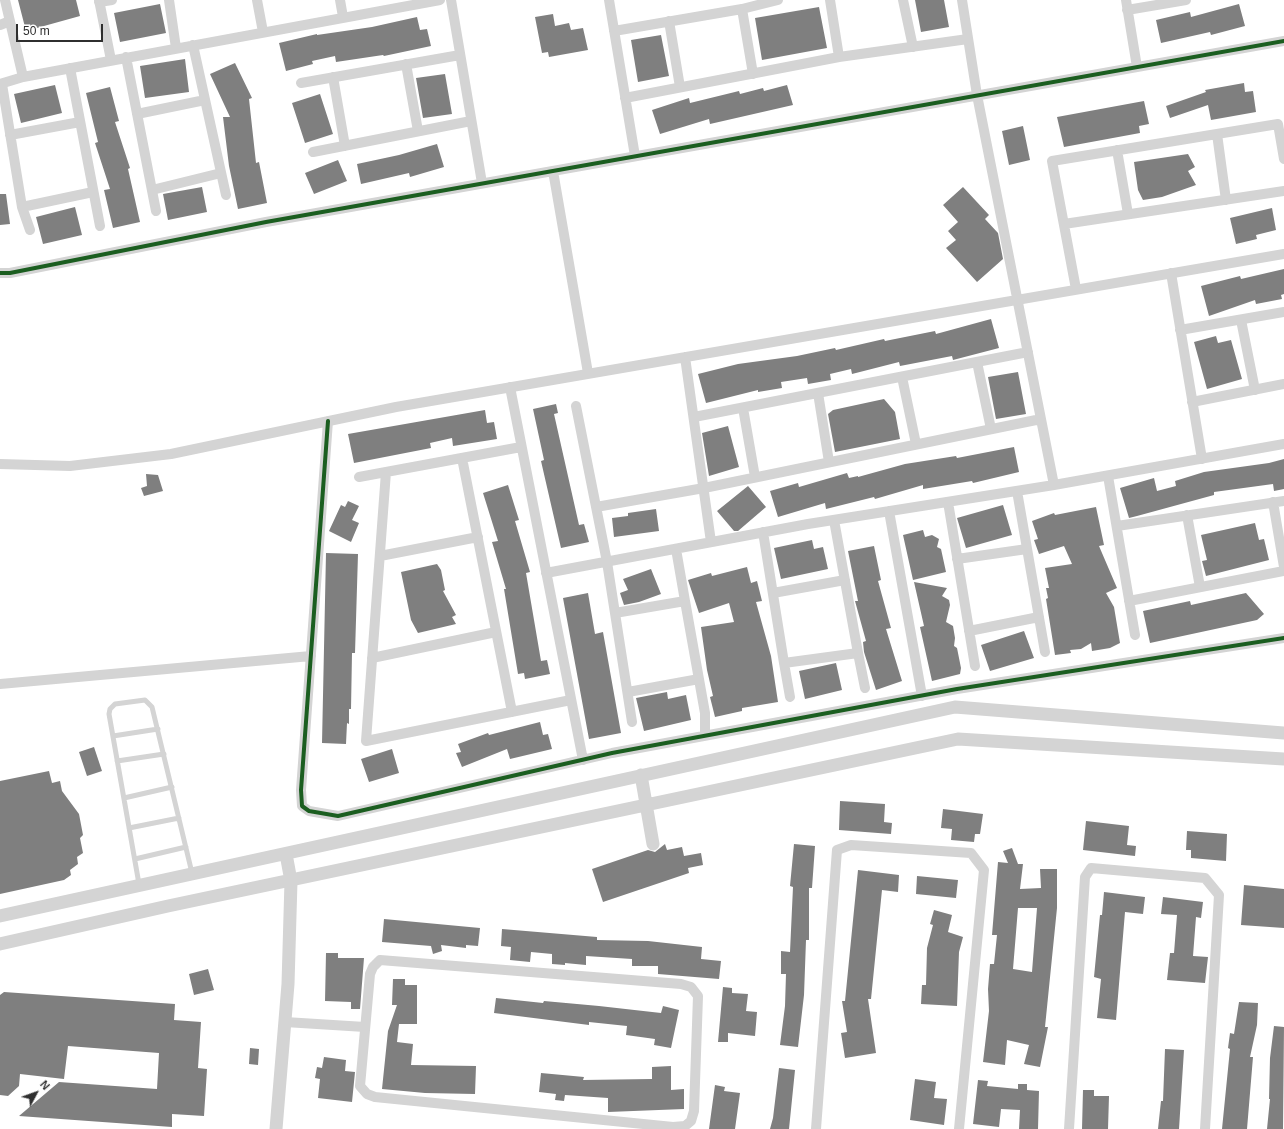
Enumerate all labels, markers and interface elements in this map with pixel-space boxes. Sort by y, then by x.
scale bar [18,16,105,42]
text: 50 m [23,24,50,38]
north arrow [16,1073,56,1113]
text: N [38,1078,52,1092]

